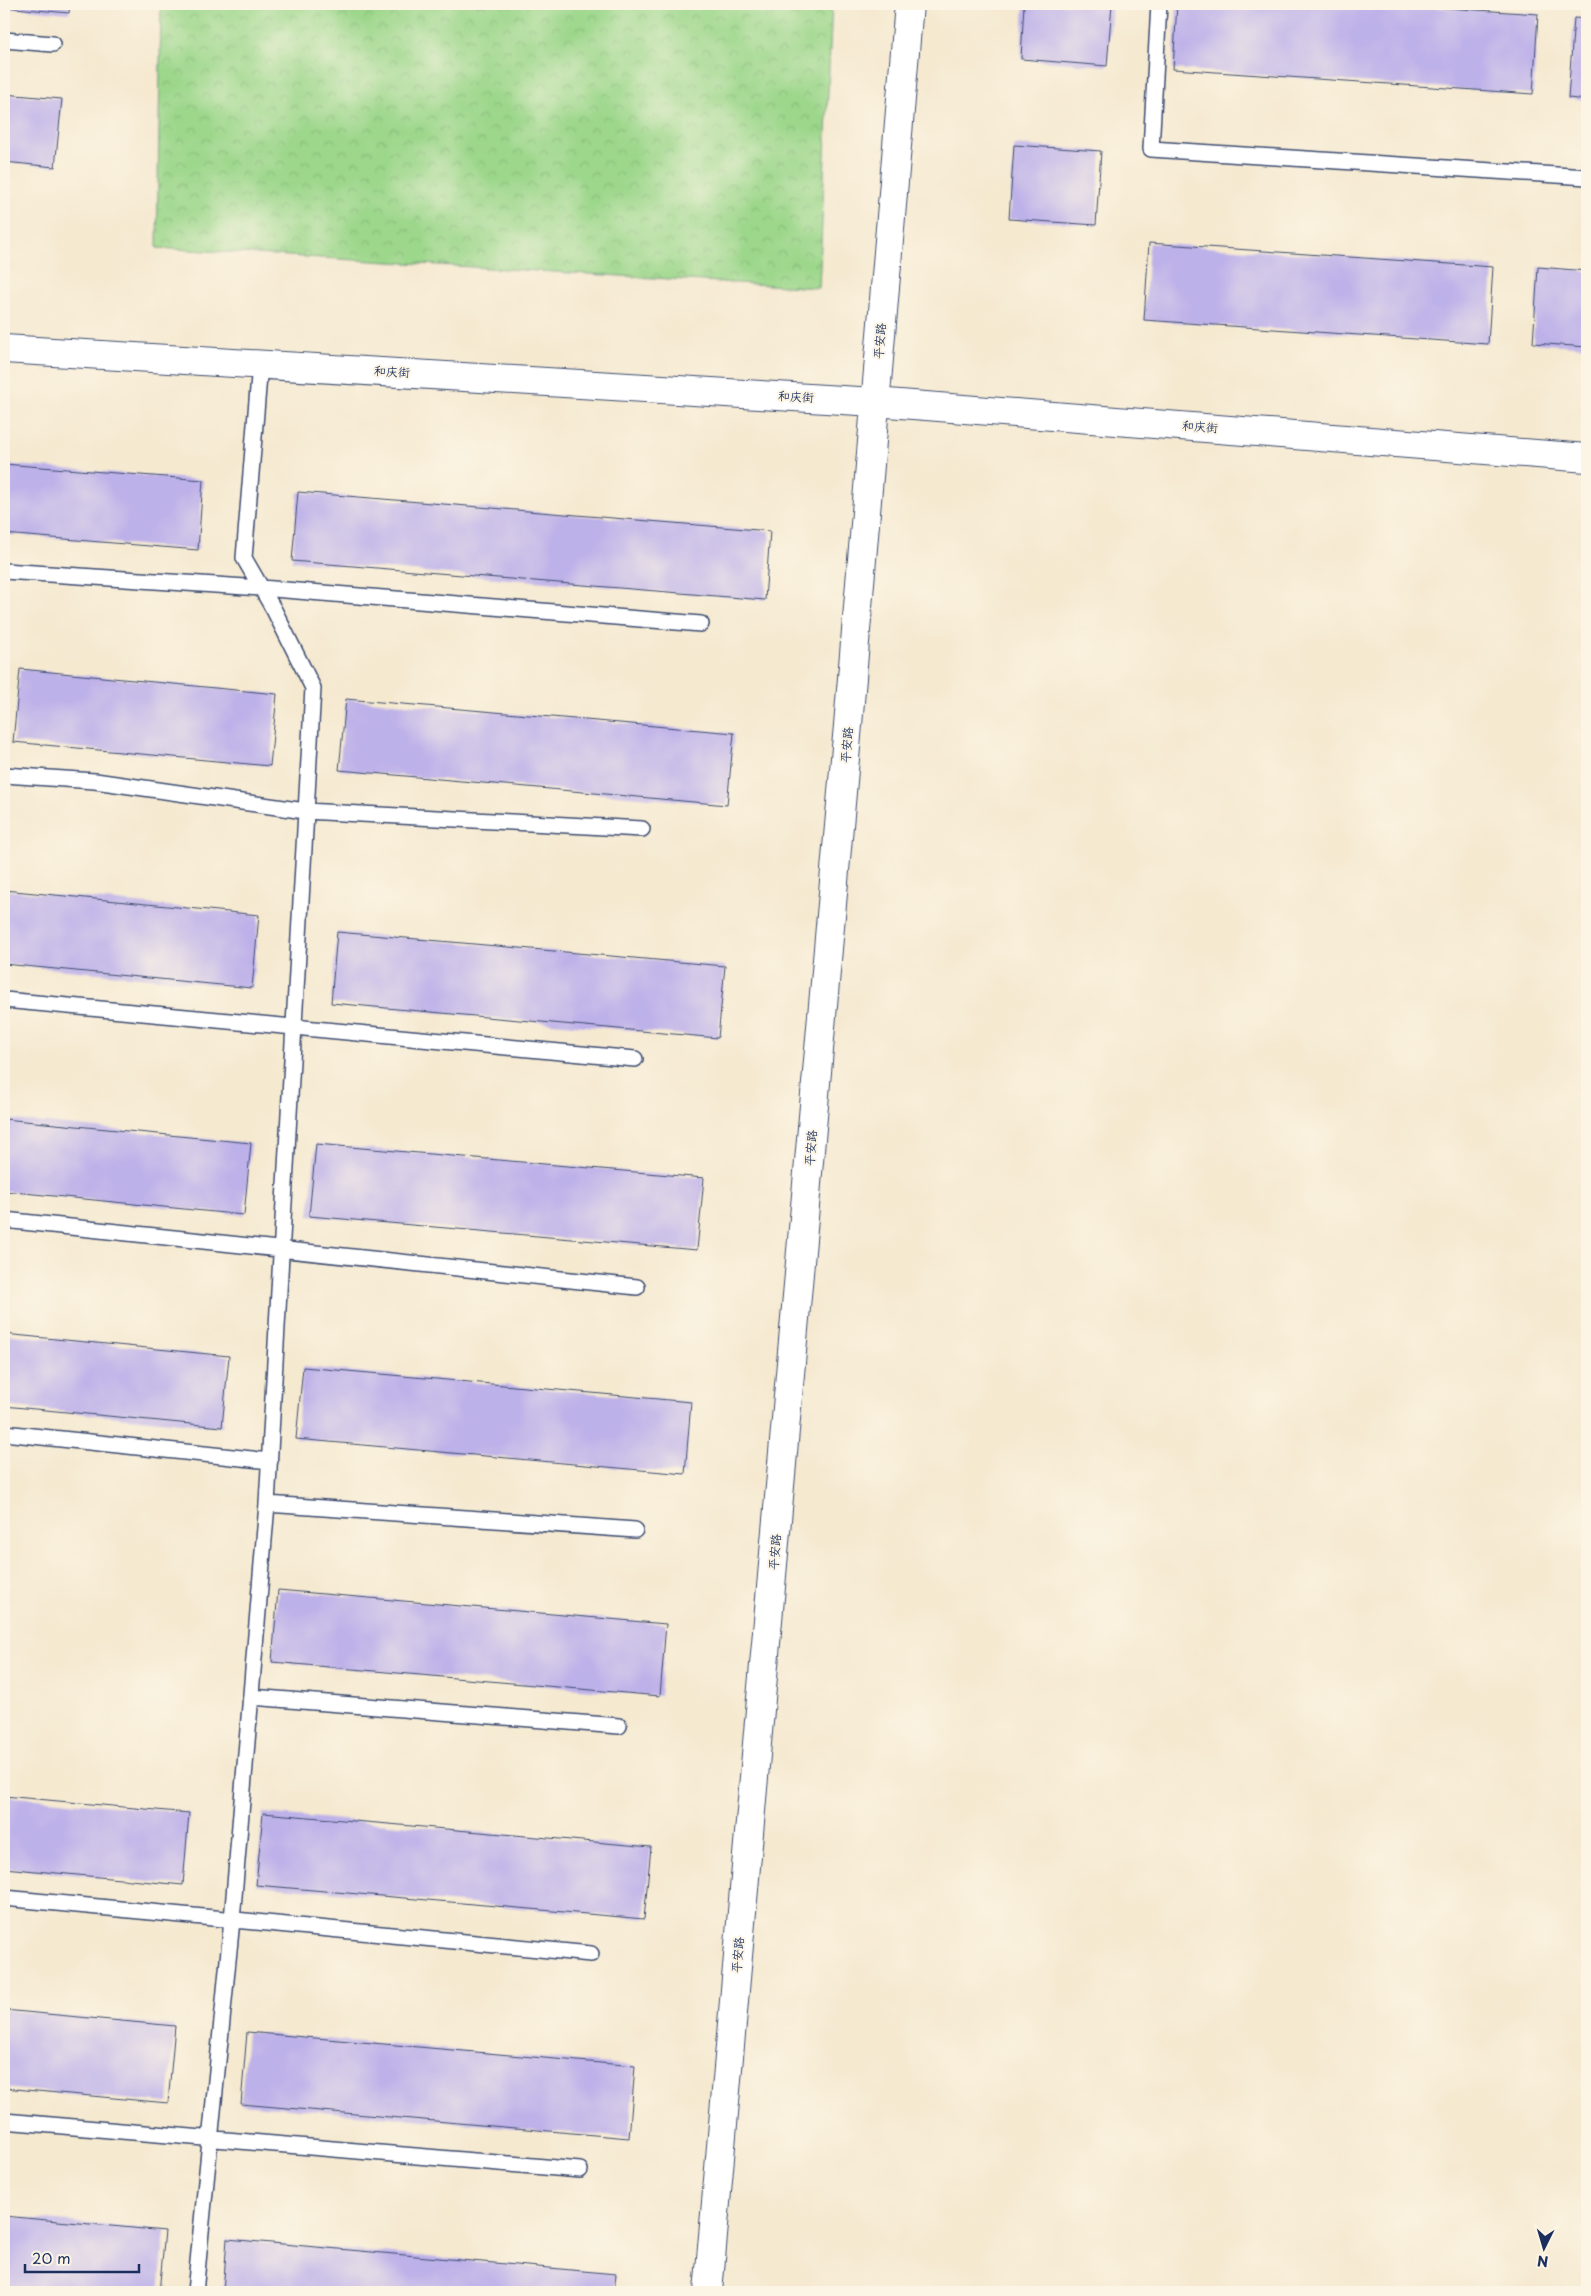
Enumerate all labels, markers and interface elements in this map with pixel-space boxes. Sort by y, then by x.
street label: 平安路 [868,322,890,360]
street label: 和庆街 [374,361,411,381]
street label: 和庆街 [778,386,815,406]
street label: 和庆街 [1181,416,1219,436]
street label: 平安路 [835,726,857,764]
street label: 平安路 [799,1129,821,1167]
street label: 平安路 [763,1533,785,1571]
street label: 平安路 [726,1936,748,1974]
north arrow [1518,2224,1568,2274]
scale bar [25,2241,139,2273]
text: 20 m [32,2246,71,2269]
text: N [1536,2251,1549,2272]

